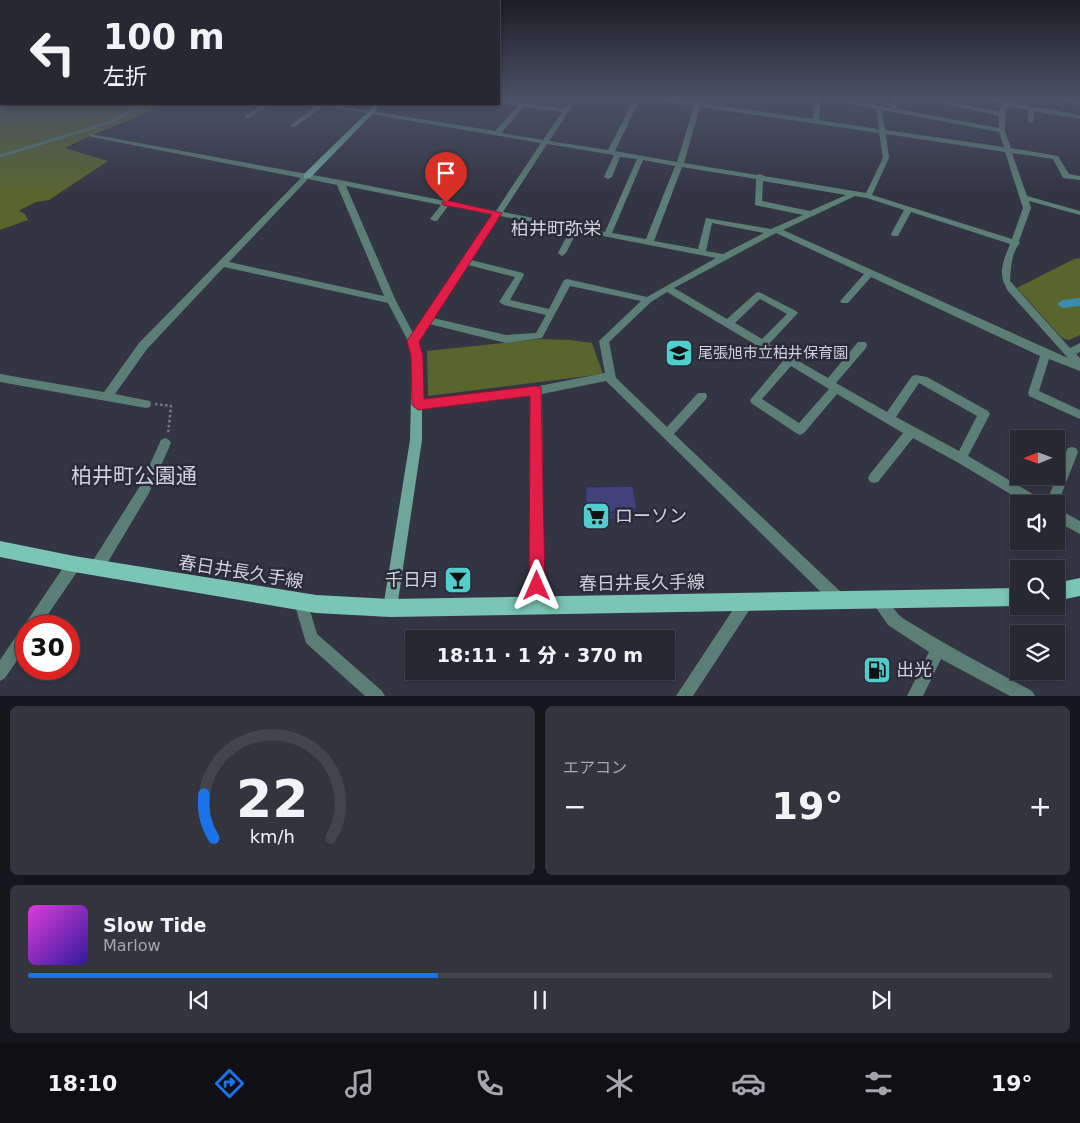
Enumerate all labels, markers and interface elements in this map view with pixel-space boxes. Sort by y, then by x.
text: 100 m [103,17,225,57]
icon: left [20,20,85,85]
text: 左折 [103,64,147,89]
pin [425,152,467,203]
icon: arrive [432,159,460,187]
district label: 柏井町弥栄 [511,218,601,239]
school or university icon: 尾張旭市立柏井保育園 [664,338,694,368]
place label: 尾張旭市立柏井保育園 [698,344,848,362]
north arrow [1010,430,1065,485]
map controls [1010,430,1065,680]
district label: 柏井町公園通 [71,464,197,488]
button: sound [1010,495,1065,550]
supermarket icon: ローソン [581,501,611,531]
place label: ローソン [615,505,687,526]
street label: 春日井長久手線 [177,551,305,592]
position arrow [510,559,562,611]
button: search [1010,560,1065,615]
bar icon: 千日月 [443,565,473,595]
place label: 千日月 [385,569,439,590]
street label: 春日井長久手線 [579,571,705,594]
speed limit sign: 30 [15,615,80,680]
button: layers [1010,625,1065,680]
text: 18:11 · 1 分 · 370 m [437,644,643,666]
fuel station icon: 出光 [862,655,892,685]
place label: 出光 [896,659,932,680]
text: エアコン [563,758,627,777]
text: 22 [236,769,309,829]
text: 19° [772,784,843,828]
text: − [563,790,586,823]
text: + [1029,790,1052,823]
text: km/h [250,826,295,847]
text: Slow Tide [103,914,206,936]
text: Marlow [103,936,161,955]
icon: previous [185,986,213,1014]
icon: pause [526,986,554,1014]
icon: next [867,986,895,1014]
icon: directions [212,1066,247,1101]
icon: music [342,1066,377,1101]
icon: phone [472,1066,507,1101]
icon: climate [602,1066,637,1101]
icon: car [731,1066,766,1101]
icon: filters [861,1066,896,1101]
text: 18:10 [47,1071,117,1096]
text: 19° [991,1071,1033,1096]

